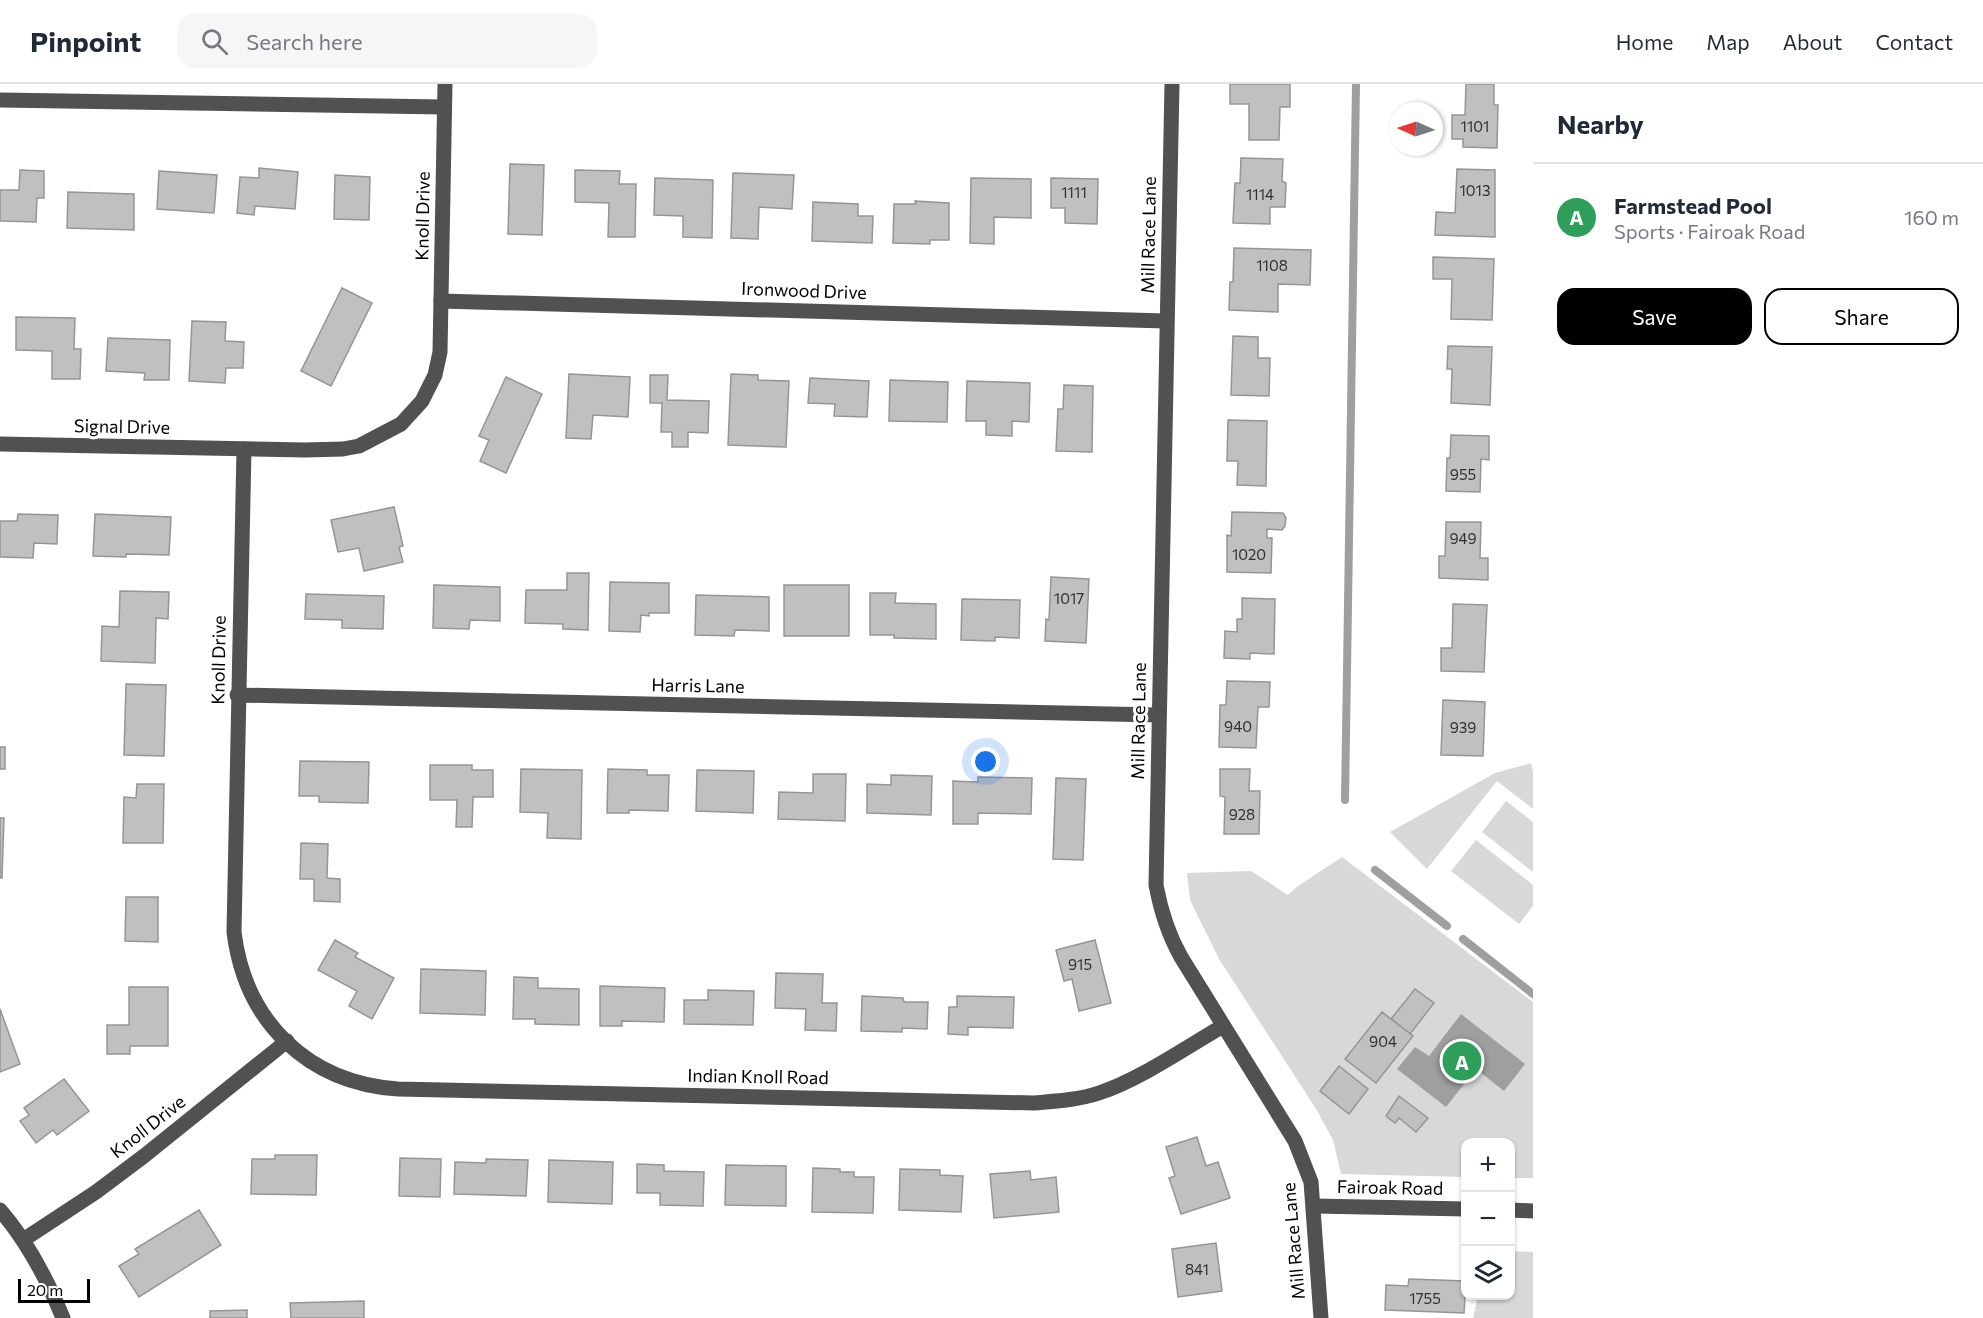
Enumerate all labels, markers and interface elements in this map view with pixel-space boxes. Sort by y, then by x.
search box [177,14,597,68]
text: Pinpoint [30,24,141,58]
icon: search [198,25,231,58]
text: Search here [246,28,363,55]
text: Home [1616,29,1673,54]
text: Map [1706,29,1750,54]
text: About [1783,29,1842,54]
text: Contact [1875,29,1953,54]
north arrow [1389,102,1443,156]
text: Nearby [1557,108,1644,139]
house number: 1101 [1460,117,1490,135]
street label: Knoll Drive [410,171,434,261]
street label: Mill Race Lane [1136,176,1160,294]
house number: 1013 [1459,181,1491,199]
house number: 1111 [1061,183,1087,201]
house number: 1114 [1246,185,1274,203]
text: Farmstead Pool [1614,192,1772,219]
text: A [1569,205,1584,229]
text: 160 m [1904,205,1959,229]
text: Sports · Fairoak Road [1614,219,1805,243]
house number: 1108 [1256,256,1288,274]
street label: Ironwood Drive [741,277,867,303]
button: Save [1557,288,1752,345]
button: Share [1764,288,1959,345]
street label: Signal Drive [74,414,170,438]
house number: 955 [1450,465,1476,483]
house number: 949 [1449,529,1477,547]
house number: 1020 [1232,545,1266,563]
house number: 1017 [1054,589,1084,607]
street label: Knoll Drive [206,615,230,705]
street label: Mill Race Lane [1126,662,1150,780]
street label: Harris Lane [651,673,745,697]
house number: 940 [1224,717,1252,735]
house number: 939 [1450,718,1476,736]
your location [971,747,1000,776]
house number: 928 [1229,805,1255,823]
house number: 915 [1068,955,1092,973]
house number: 904 [1369,1032,1397,1050]
pin: A [1442,1038,1482,1084]
street label: Indian Knoll Road [687,1064,829,1088]
street label: Knoll Drive [105,1090,189,1162]
map controls [1461,1138,1515,1300]
button: + [1461,1138,1515,1192]
street label: Fairoak Road [1337,1175,1443,1199]
street label: Mill Race Lane [1277,1182,1309,1300]
button: − [1461,1192,1515,1246]
button: layers [1461,1246,1515,1300]
house number: 841 [1185,1260,1209,1278]
scale bar [18,1276,90,1304]
text: 20 m [27,1280,63,1299]
house number: 1755 [1409,1289,1441,1307]

